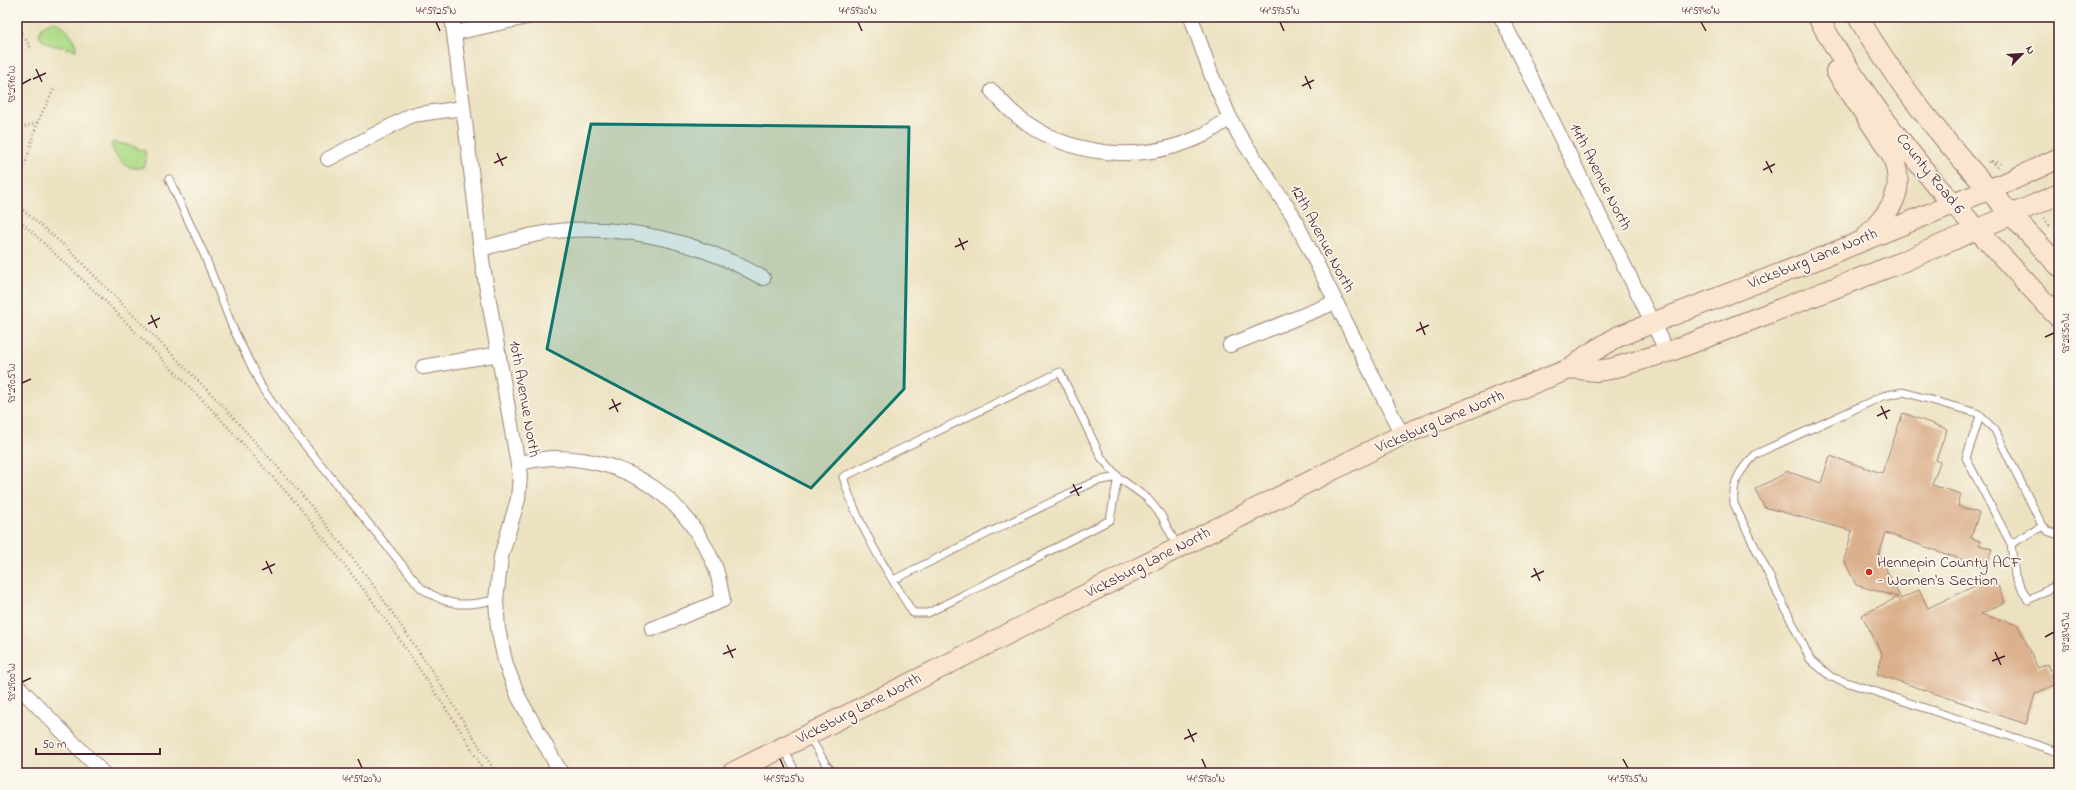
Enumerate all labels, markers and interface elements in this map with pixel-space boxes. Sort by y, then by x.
text: 44°59'25"N [416,4,456,19]
text: 44°59'30"N [839,4,877,19]
text: 44°59'35"N [1260,4,1300,19]
text: 44°59'40"N [1682,4,1720,19]
north arrow [2002,34,2042,74]
text: N [2021,43,2039,57]
text: 93°29'10"W [5,66,20,102]
street label: 14th Avenue North [1563,119,1637,235]
street label: County Road 6 [1890,128,1970,220]
street label: 12th Avenue North [1283,181,1361,297]
street label: Vicksburg Lane North [1744,222,1881,296]
text: 93°28'50"W [2059,313,2074,353]
street label: 10th Avenue North [502,339,546,459]
text: 93°29'05"W [5,363,20,402]
street label: Vicksburg Lane North [1371,384,1508,460]
street label: Vicksburg Lane North [1080,521,1215,605]
place label: Hennepin County ACF - Women's Section [1877,551,2022,593]
marker: Hennepin County ACF - Women's Section [1864,567,1874,577]
text: 93°28'45"W [2059,612,2074,652]
text: 93°29'00"W [5,663,20,701]
street label: Vicksburg Lane North [791,667,926,751]
scale bar [36,730,160,756]
text: 50 m [42,736,66,754]
text: 44°59'20"N [342,772,382,787]
text: 44°59'25"N [764,772,804,787]
text: 44°59'30"N [1187,772,1225,787]
text: 44°59'35"N [1608,772,1648,787]

